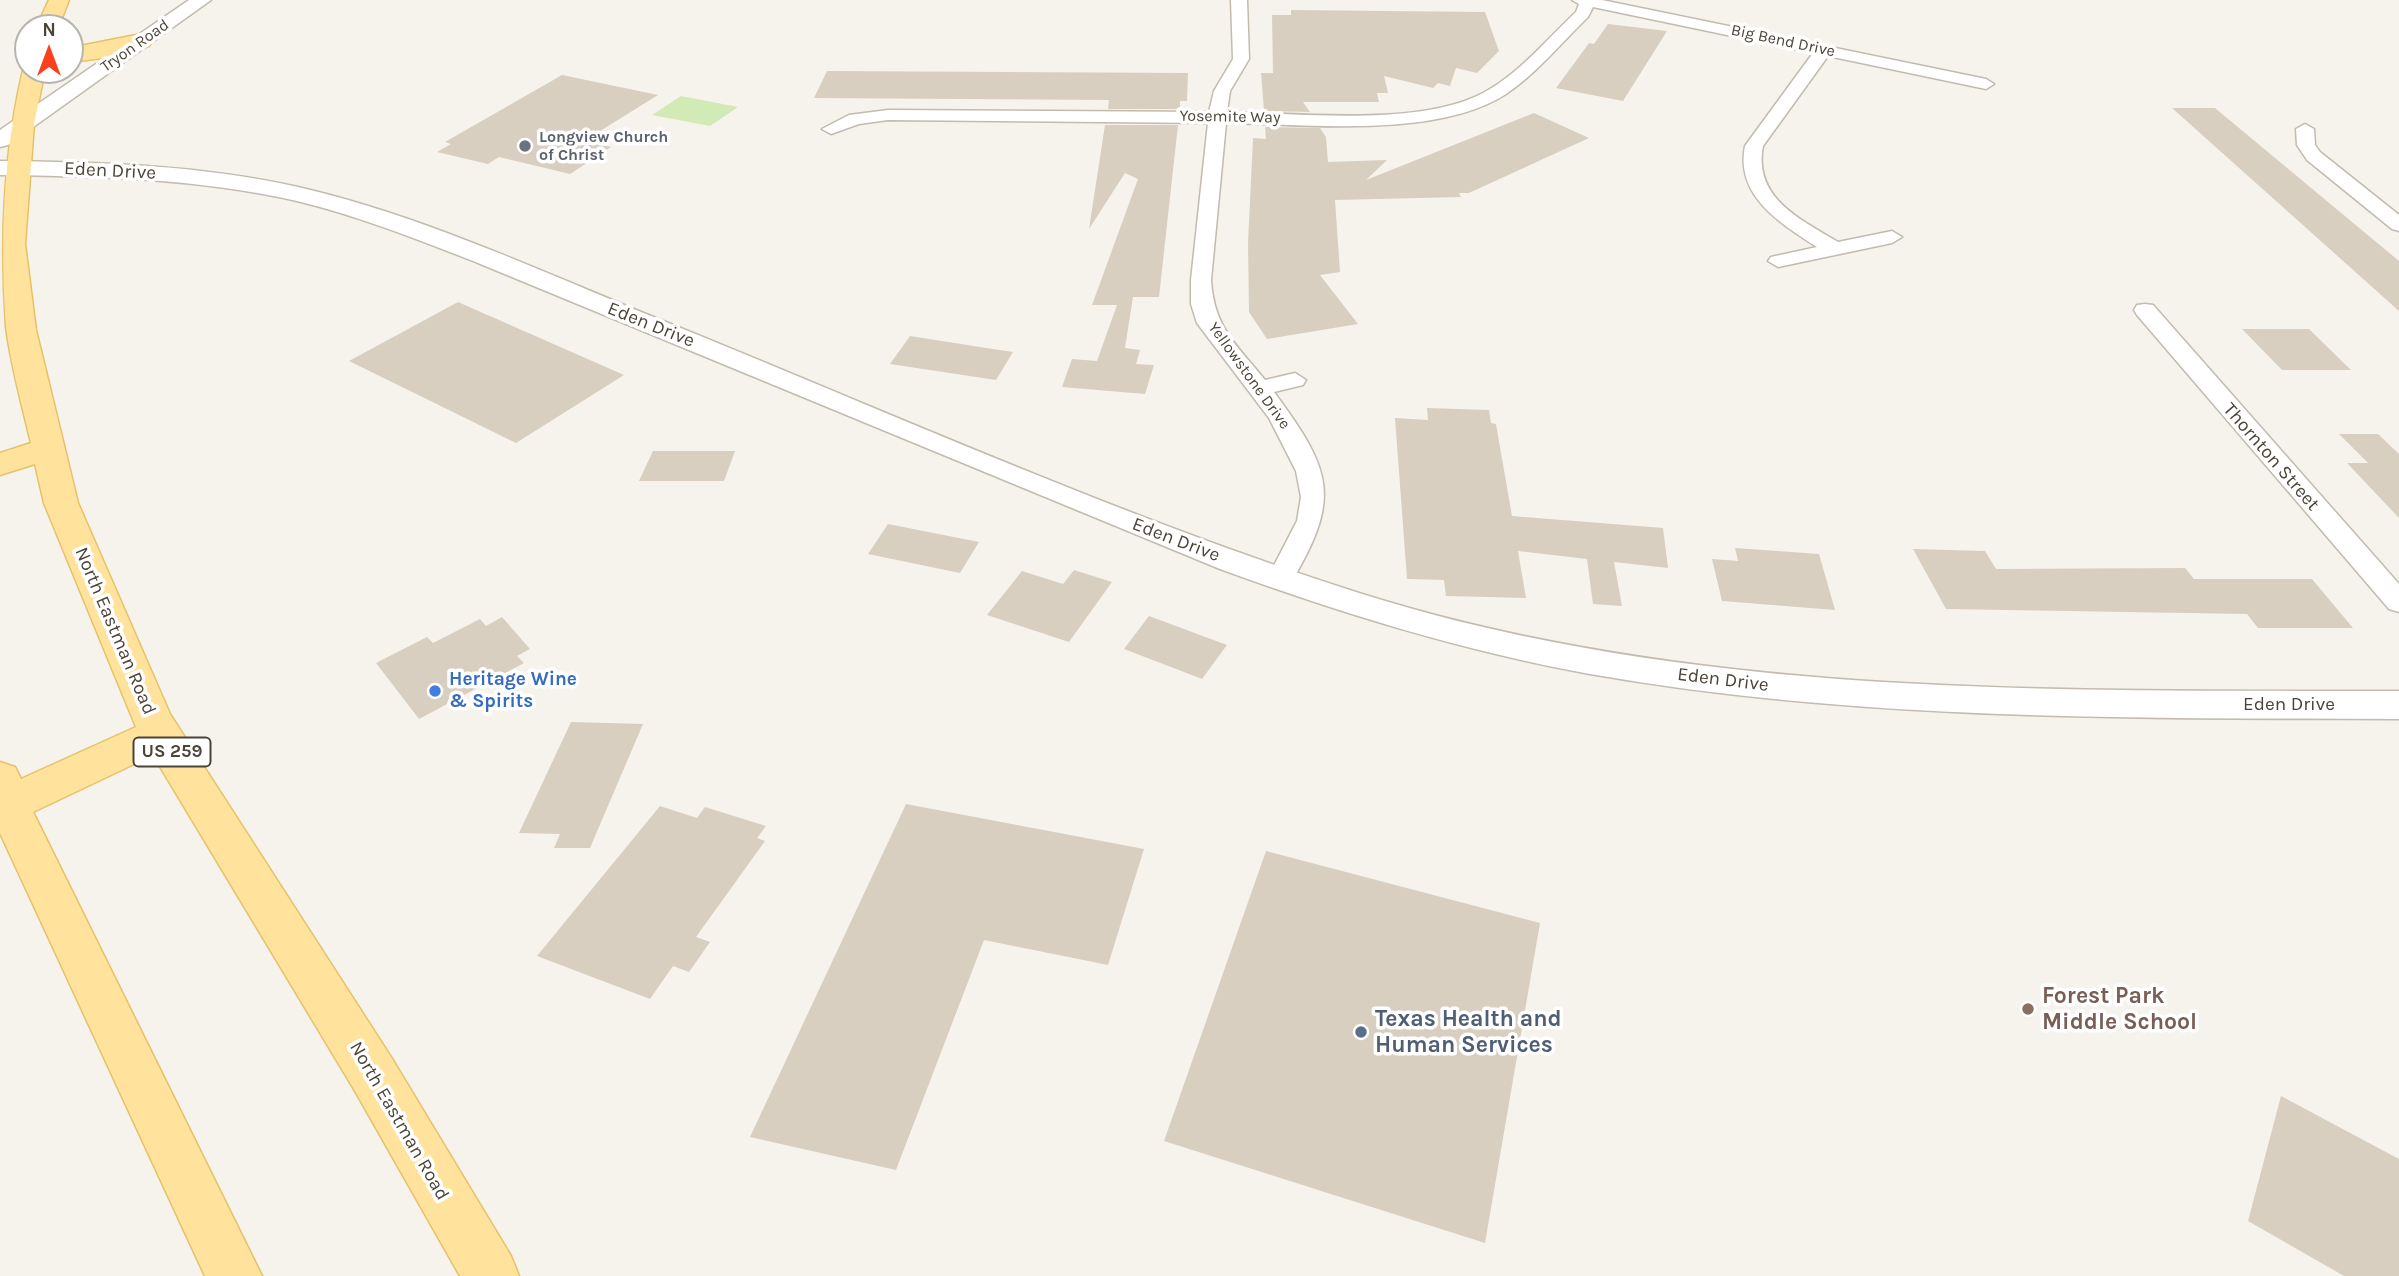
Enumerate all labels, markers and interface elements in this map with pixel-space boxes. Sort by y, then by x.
north arrow [14,14,84,84]
street label: Tryon Road [97,15,173,77]
text: N [42,19,56,41]
street label: Big Bend Drive [1729,21,1837,61]
street label: Yosemite Way [1179,107,1281,127]
place label: Longview Church of Christ [539,127,668,165]
marker: Longview Church of Christ [517,138,533,154]
street label: Eden Drive [63,157,157,185]
street label: Eden Drive [604,297,698,353]
street label: Yellowstone Drive [1204,319,1294,433]
street label: Thornton Street [2218,398,2324,516]
street label: Eden Drive [1129,513,1223,567]
street label: North Eastman Road [69,544,161,718]
street label: Eden Drive [1676,663,1770,697]
place label: Heritage Wine & Spirits [449,669,577,713]
marker: Heritage Wine & Spirits [427,683,443,699]
street label: Eden Drive [2243,694,2335,716]
road number: US 259 [134,738,210,766]
place label: Forest Park Middle School [2042,982,2197,1036]
marker: Forest Park Middle School [2020,1001,2036,1017]
place label: Texas Health and Human Services [1375,1005,1562,1059]
marker: Texas Health and Human Services [1353,1024,1369,1040]
street label: North Eastman Road [344,1038,454,1204]

